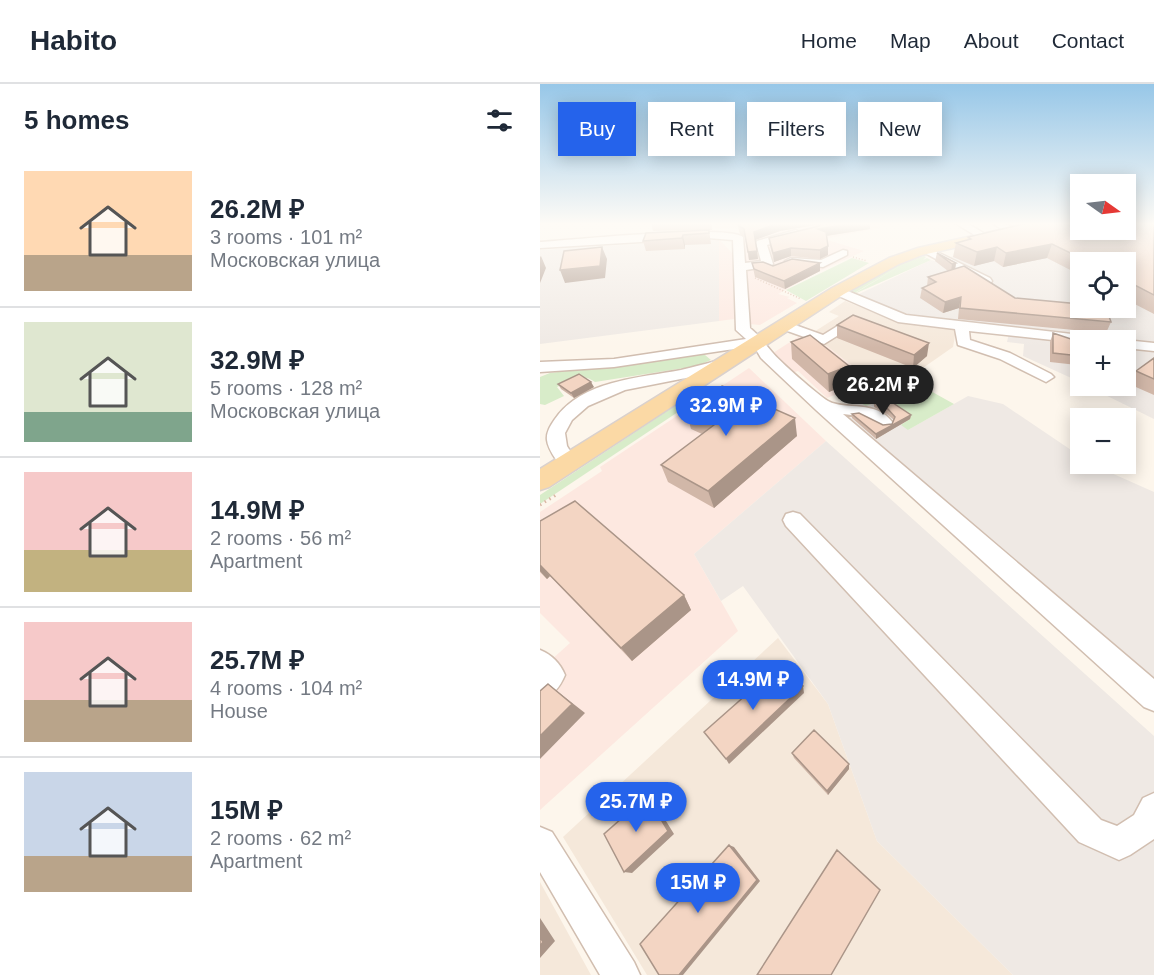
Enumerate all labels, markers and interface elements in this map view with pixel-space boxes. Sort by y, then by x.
text: Habito [30,25,117,56]
text: Home [801,29,857,52]
text: Map [890,29,931,52]
text: About [964,29,1019,52]
text: Contact [1052,29,1124,52]
chip: Buy [558,102,636,156]
chip: Rent [648,102,735,156]
chip: Filters [747,102,846,156]
chip: New [858,102,942,156]
icon: filters [483,104,516,137]
text: 5 homes [24,105,130,135]
north arrow [1070,174,1136,240]
map controls [1070,174,1136,474]
text: 26.2M ₽ [210,194,305,224]
icon: home [72,195,144,267]
text: 3 rooms · 101 m² [210,226,362,248]
text: Московская улица [210,249,380,271]
button: locate [1070,252,1136,318]
button: + [1070,330,1136,396]
text: 32.9M ₽ [210,345,305,375]
icon: home [72,346,144,418]
pin: 26.2M ₽ [828,365,938,416]
text: 26.2M ₽ [847,373,919,395]
text: 5 rooms · 128 m² [210,377,362,399]
pin: 32.9M ₽ [671,386,781,437]
text: 32.9M ₽ [690,394,762,416]
text: Московская улица [210,400,380,422]
button: − [1070,408,1136,474]
text: 14.9M ₽ [210,495,305,525]
icon: home [72,496,144,568]
text: 2 rooms · 56 m² [210,527,351,549]
text: Apartment [210,550,302,572]
text: 25.7M ₽ [210,645,305,675]
icon: home [72,646,144,718]
pin: 14.9M ₽ [698,660,808,711]
text: 14.9M ₽ [717,668,789,690]
text: 4 rooms · 104 m² [210,677,362,699]
text: House [210,700,268,722]
pin: 25.7M ₽ [581,782,691,833]
text: 25.7M ₽ [600,790,672,812]
text: 15M ₽ [210,795,283,825]
icon: home [72,796,144,868]
text: 2 rooms · 62 m² [210,827,351,849]
text: Apartment [210,850,302,872]
pin: 15M ₽ [656,863,740,914]
text: 15M ₽ [670,871,726,893]

